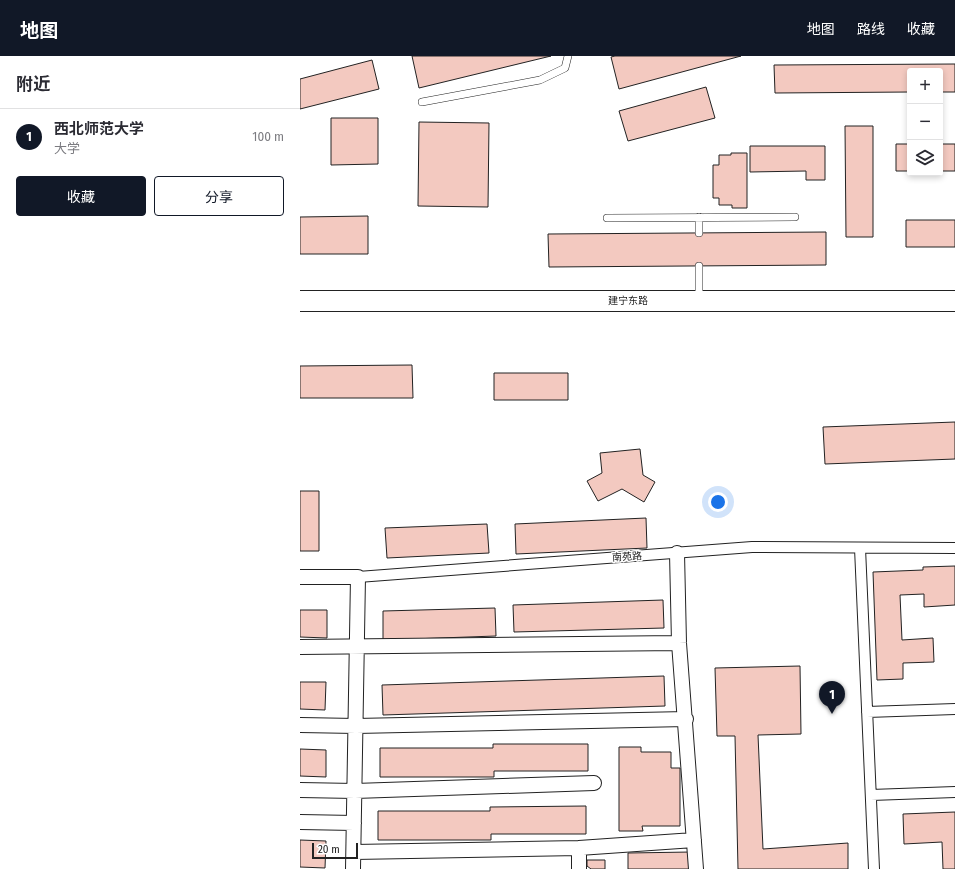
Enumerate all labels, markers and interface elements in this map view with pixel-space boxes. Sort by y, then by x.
text: 地图 [20,19,58,42]
text: 地图 [807,21,835,38]
text: 路线 [857,21,885,38]
text: 收藏 [907,21,935,38]
map controls [907,68,943,176]
button: + [907,68,943,104]
text: 附近 [16,74,50,95]
button: − [907,104,943,140]
text: 西北师范大学 [54,120,144,138]
text: 1 [26,129,32,144]
text: 100 m [252,129,284,144]
button: layers [907,140,943,176]
text: 大学 [54,141,80,156]
button: 收藏 [16,176,146,216]
button: 分享 [154,176,284,216]
street label: 建宁东路 [608,295,648,307]
your location [708,492,728,512]
street label: 南苑路 [612,550,642,564]
pin: 1 [819,681,845,714]
scale bar [312,841,358,860]
text: 20 m [318,843,340,856]

